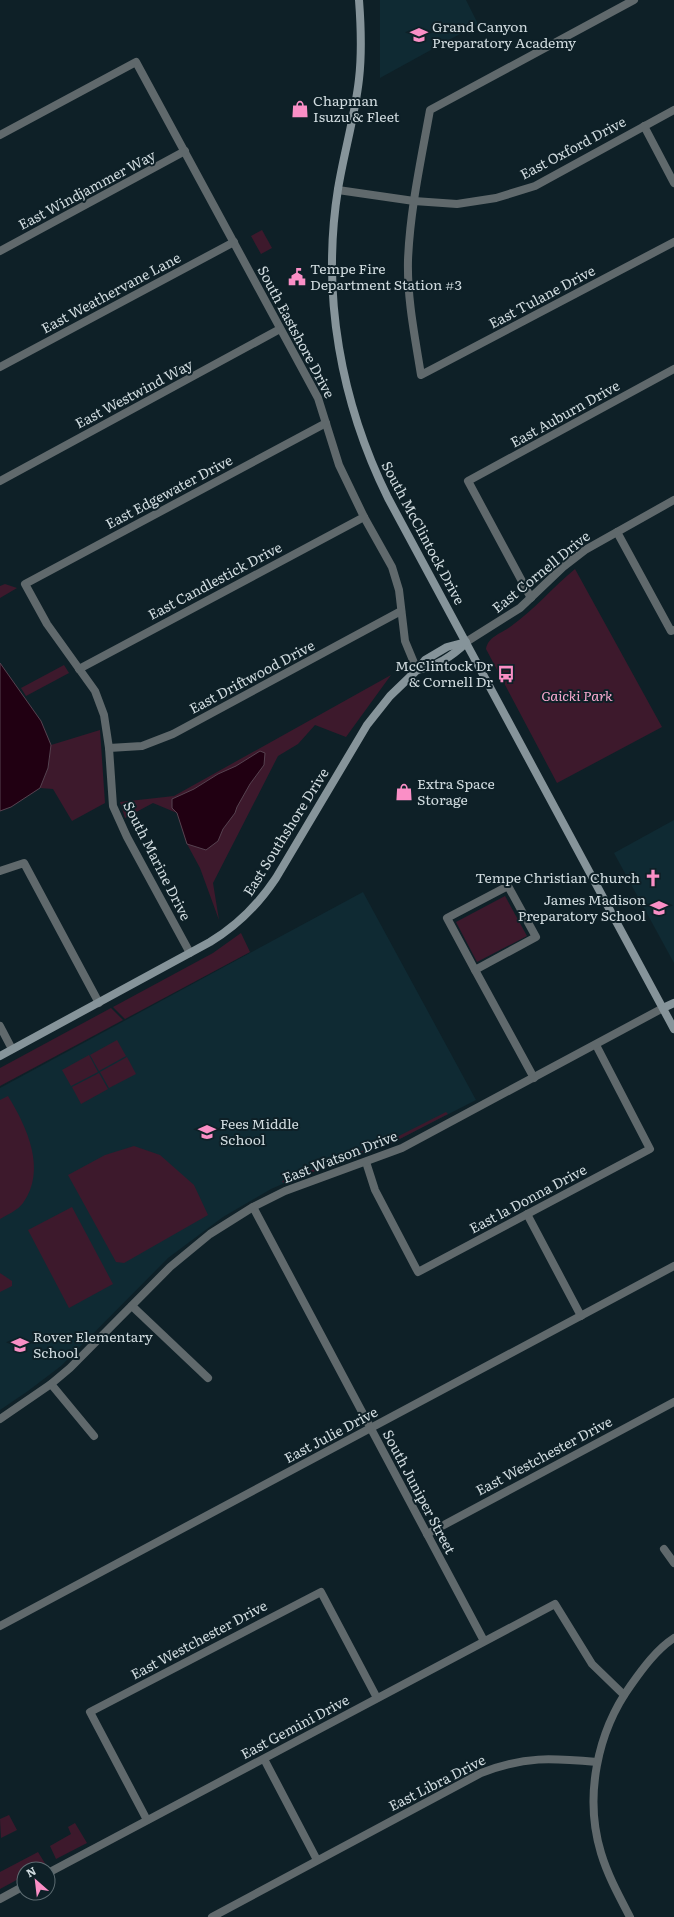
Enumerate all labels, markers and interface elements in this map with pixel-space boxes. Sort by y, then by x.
place label: Grand Canyon Preparatory Academy [432,16,577,52]
school or university icon: Grand Canyon Preparatory Academy [409,25,429,45]
place label: Chapman Isuzu & Fleet [313,90,400,126]
shop icon: Chapman Isuzu & Fleet [290,99,310,119]
street label: East Oxford Drive [516,111,629,184]
street label: East Windjammer Way [14,144,160,234]
street label: East Weathervane Lane [37,247,184,337]
place label: Tempe Fire Department Station #3 [310,258,462,294]
street label: East Tulane Drive [485,260,598,333]
street label: South Eastshore Drive [253,262,340,401]
public building icon: Tempe Fire Department Station #3 [287,267,307,287]
street label: East Westwind Way [71,353,197,433]
street label: East Auburn Drive [506,375,623,451]
street label: East Edgewater Drive [102,449,236,533]
street label: South McClintock Drive [377,457,470,608]
street label: East Cornell Drive [487,525,594,617]
street label: East Candlestick Drive [144,536,285,624]
street label: East Driftwood Drive [185,634,318,718]
place label: McClintock Dr & Cornell Dr [395,655,493,691]
bus stop icon: McClintock Dr & Cornell Dr [496,664,516,684]
park label: Gaicki Park [541,685,613,705]
street label: East Southshore Drive [238,764,333,899]
place label: Extra Space Storage [417,773,495,809]
shop icon: Extra Space Storage [394,782,414,802]
street label: South Marine Drive [119,798,197,924]
place label: Tempe Christian Church [475,867,640,887]
church icon: Tempe Christian Church [643,868,663,888]
place label: James Madison Preparatory School [518,889,646,925]
school or university icon: James Madison Preparatory School [649,898,669,918]
place label: Fees Middle School [220,1113,299,1149]
school or university icon: Fees Middle School [197,1122,217,1142]
street label: East Watson Drive [279,1125,400,1187]
street label: East la Donna Drive [465,1159,590,1238]
place label: Rover Elementary School [33,1326,154,1362]
school or university icon: Rover Elementary School [10,1335,30,1355]
street label: East Julie Drive [280,1401,381,1467]
street label: East Westchester Drive [472,1411,615,1500]
street label: South Juniper Street [379,1426,461,1558]
street label: East Westchester Drive [127,1595,270,1684]
street label: East Gemini Drive [237,1689,352,1763]
street label: East Libra Drive [385,1749,488,1815]
north arrow [16,1861,56,1901]
text: N [23,1862,39,1881]

